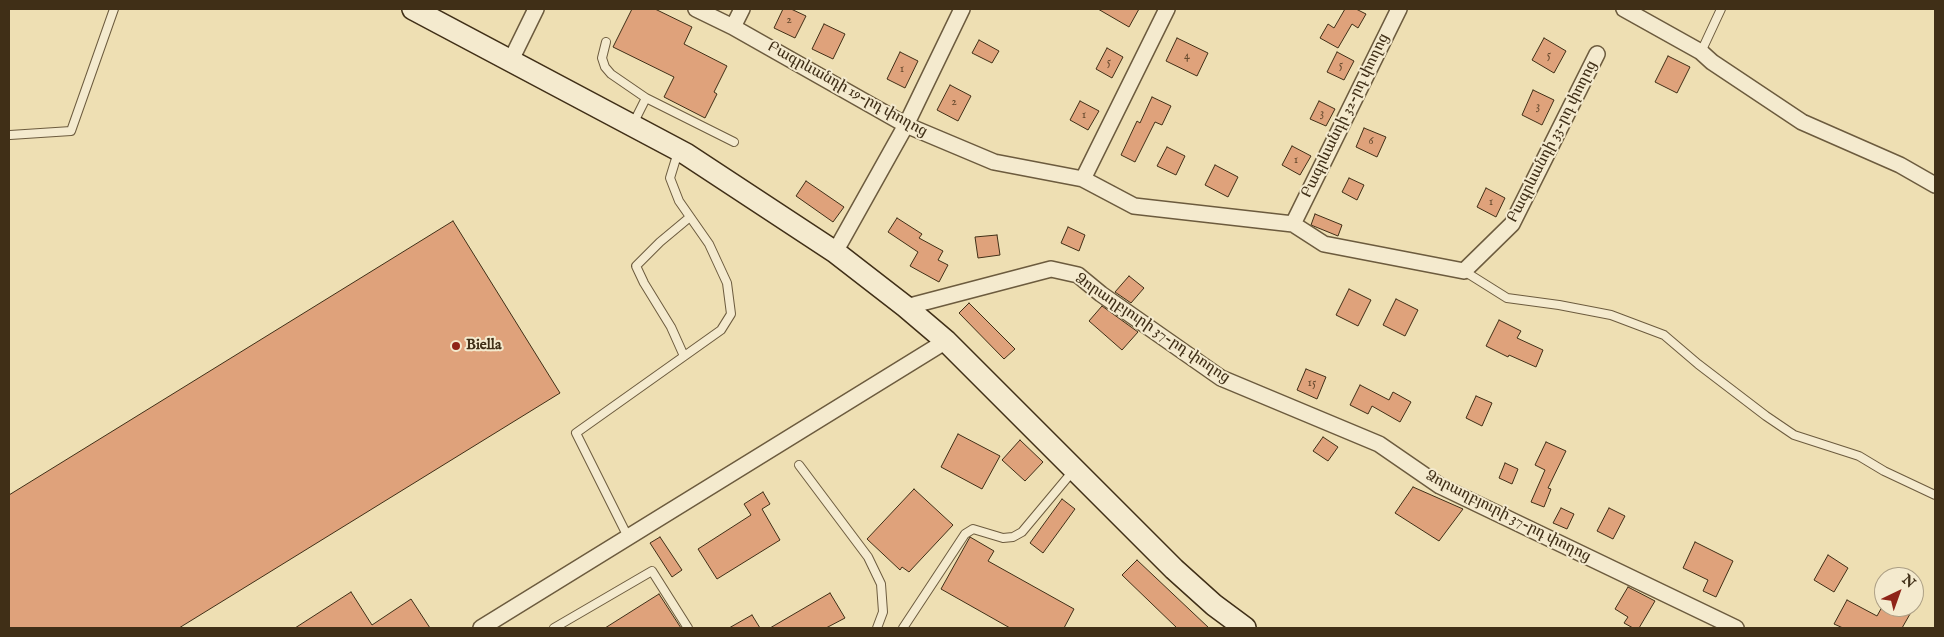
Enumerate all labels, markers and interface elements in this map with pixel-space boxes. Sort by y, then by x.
house number: 2 [786,14,792,28]
street label: Բագրևանդի 32-րդ փողոց [1298,31,1394,201]
street label: Բագրևանդի 19-րդ փողոց [764,38,930,142]
house number: 5 [1547,49,1551,63]
house number: 4 [1184,50,1190,64]
house number: 5 [1107,56,1111,70]
street label: Բագրևանդի 33-րդ փողոց [1504,58,1602,226]
house number: 5 [1339,59,1343,73]
house number: 1 [900,63,904,77]
house number: 2 [951,96,957,110]
house number: 3 [1536,100,1540,114]
house number: 3 [1320,107,1324,121]
house number: 1 [1082,109,1086,123]
house number: 6 [1368,135,1374,149]
house number: 1 [1294,154,1298,168]
house number: 1 [1489,196,1493,210]
street label: Ձորաղբյուրի 37-րդ փողոց [1071,270,1233,388]
place label: Biella [466,337,501,355]
marker: Biella [450,340,462,352]
house number: 15 [1308,377,1316,391]
street label: Ձորաղբյուրի 37-րդ փողոց [1422,467,1594,567]
north arrow [1874,567,1924,617]
text: N [1898,571,1919,592]

